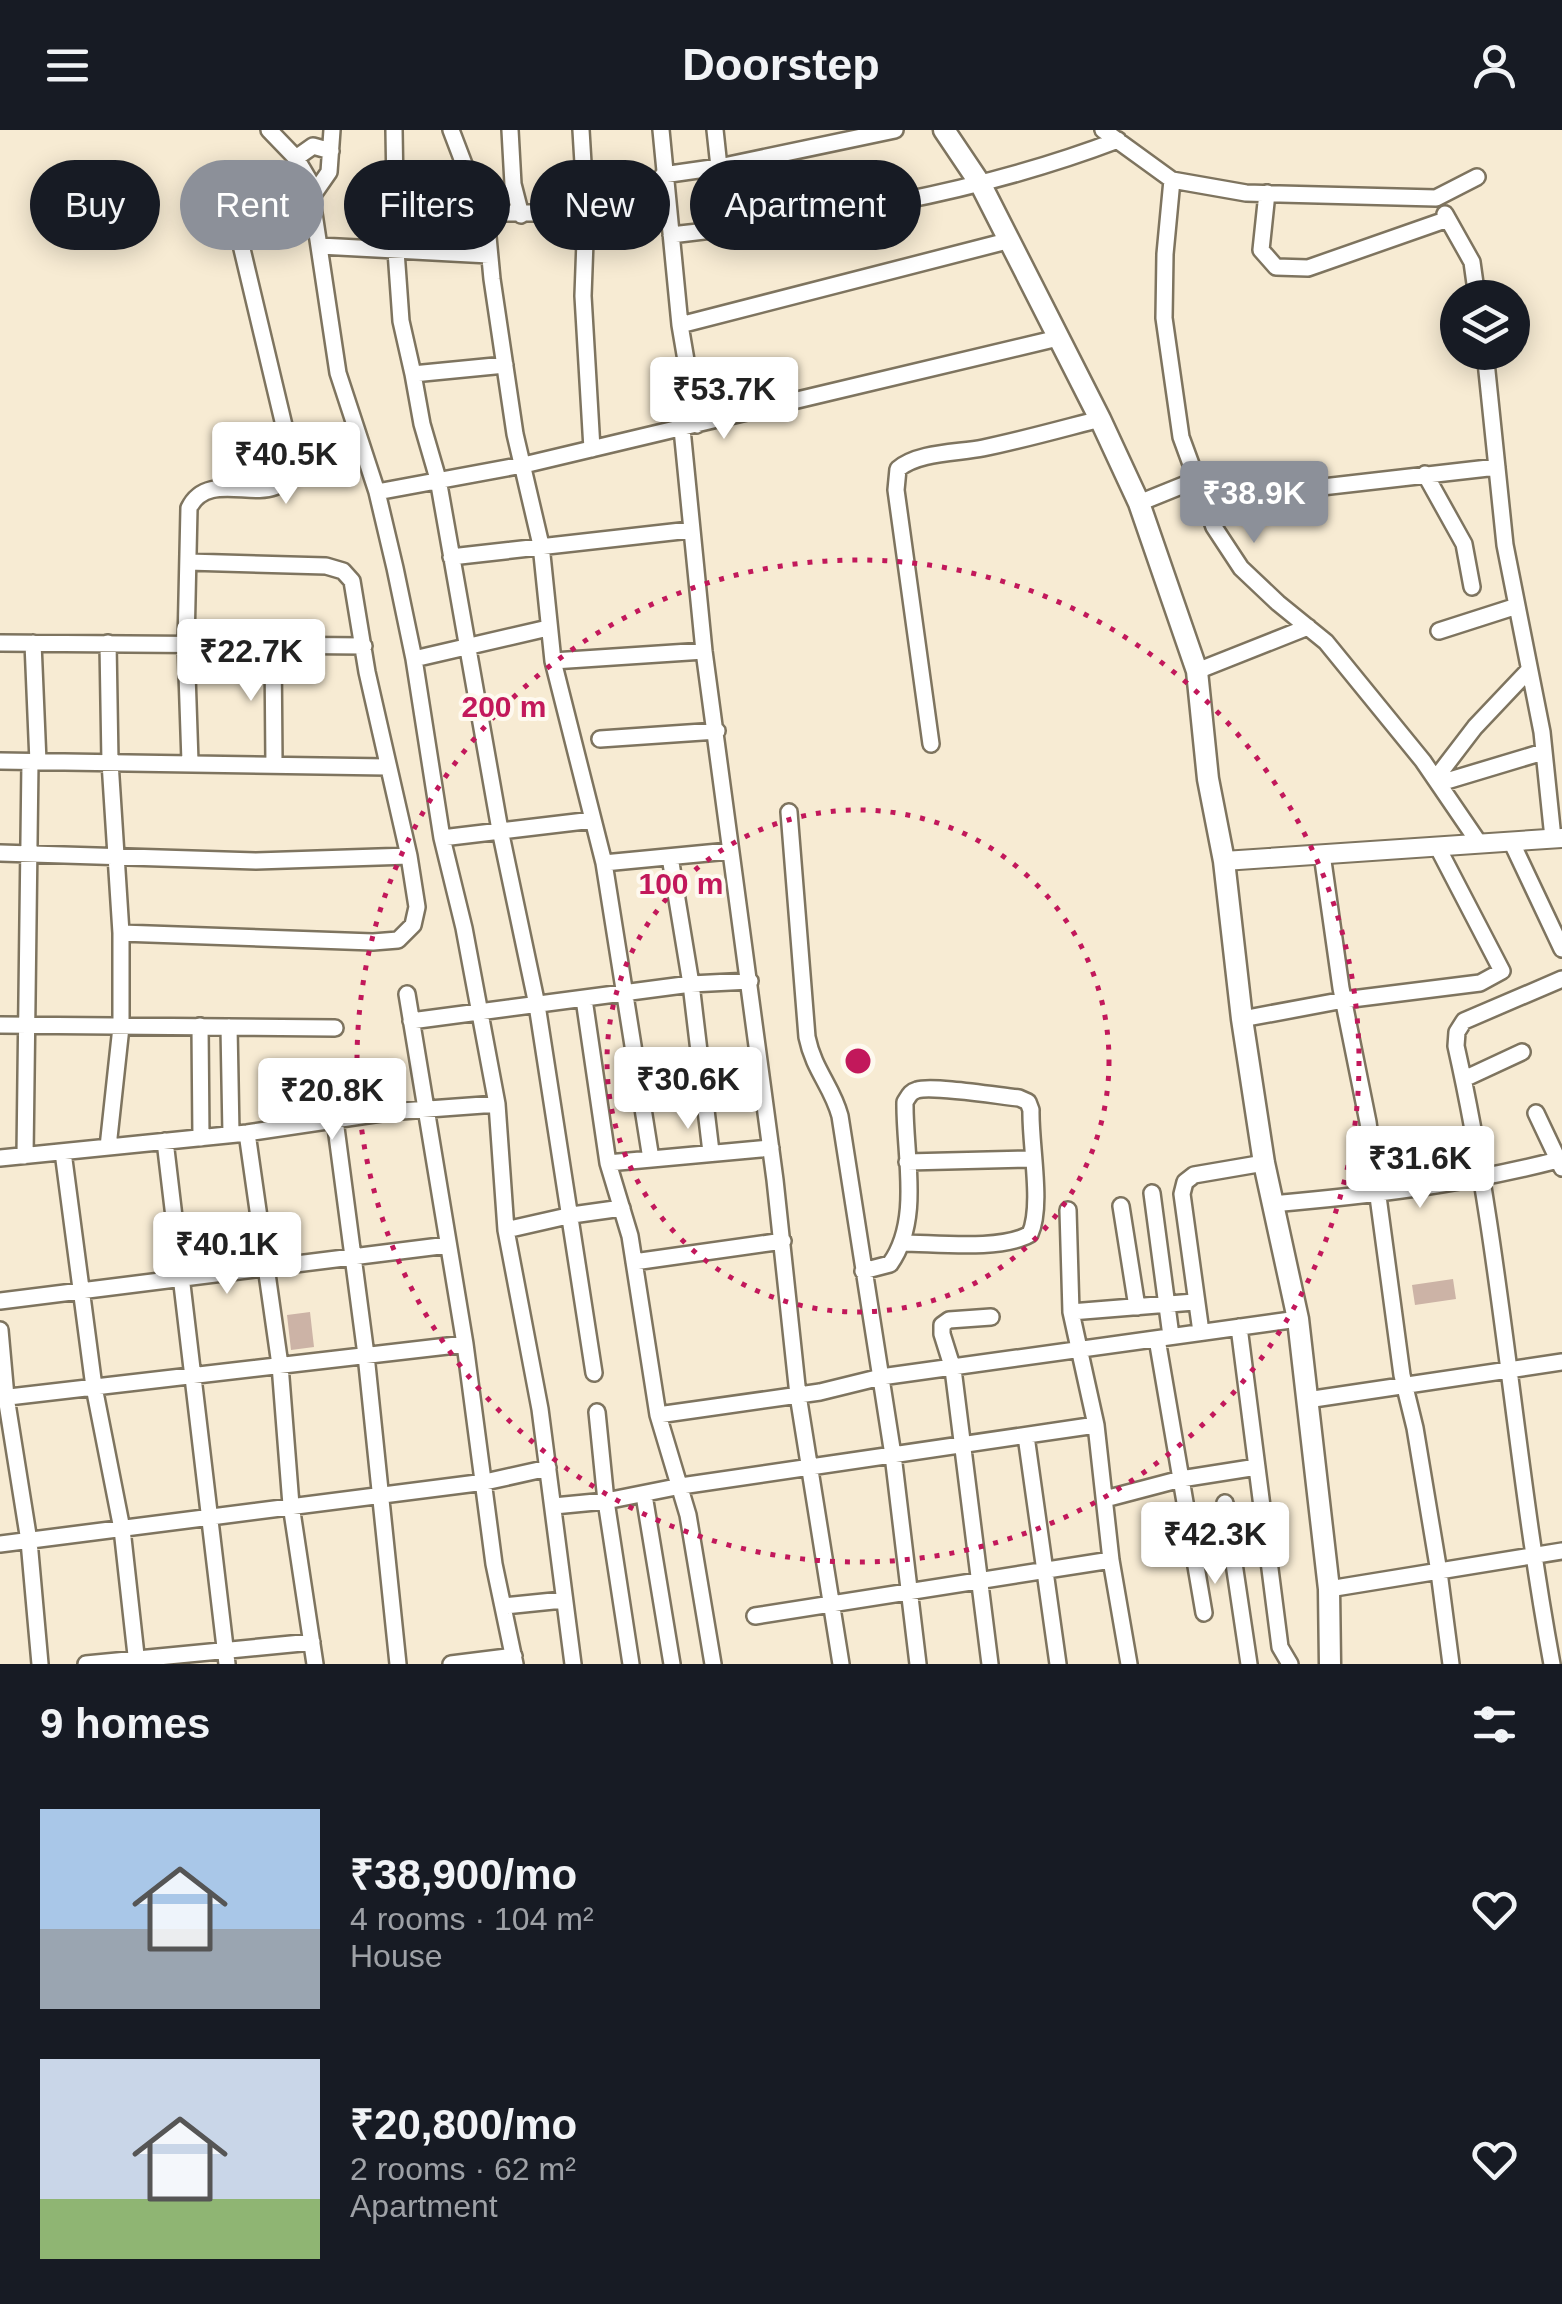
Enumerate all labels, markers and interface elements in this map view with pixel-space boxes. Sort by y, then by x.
icon: menu [40,38,95,93]
icon: person [1467,38,1522,93]
text: Doorstep [682,39,880,90]
chip: Buy [30,160,160,250]
chip: Rent [180,160,324,250]
chip: Filters [344,160,510,250]
chip: New [530,160,670,250]
chip: Apartment [690,160,921,250]
map controls [1440,280,1530,370]
button: layers [1440,280,1530,370]
pin: ₹53.7K [643,357,805,442]
text: ₹53.7K [672,371,776,407]
pin: ₹40.5K [205,422,367,507]
text: ₹40.5K [234,436,338,472]
pin: ₹38.9K [1173,461,1335,546]
text: ₹38.9K [1202,475,1306,511]
pin: ₹22.7K [170,619,332,704]
text: ₹22.7K [199,633,303,669]
text: 200 m [461,690,547,723]
text: 100 m [638,867,724,900]
centre of rings [840,1043,876,1079]
pin: ₹30.6K [607,1047,769,1132]
pin: ₹20.8K [251,1058,413,1143]
text: ₹30.6K [636,1061,740,1097]
text: ₹20.8K [280,1072,384,1108]
pin: ₹31.6K [1339,1126,1501,1211]
text: ₹31.6K [1368,1140,1472,1176]
pin: ₹40.1K [146,1212,308,1297]
text: ₹40.1K [175,1226,279,1262]
pin: ₹42.3K [1134,1502,1296,1587]
text: ₹42.3K [1163,1516,1267,1552]
icon: filters [1467,1697,1522,1752]
text: 9 homes [40,1700,210,1747]
icon: home [120,1849,240,1969]
text: ₹38,900/mo [350,1851,577,1898]
icon: heart [1467,1882,1522,1937]
text: 4 rooms · 104 m² [350,1901,594,1937]
text: House [350,1938,443,1974]
icon: home [120,2099,240,2219]
text: ₹20,800/mo [350,2101,577,2148]
icon: heart [1467,2132,1522,2187]
text: 2 rooms · 62 m² [350,2151,576,2187]
text: Apartment [350,2188,498,2224]

